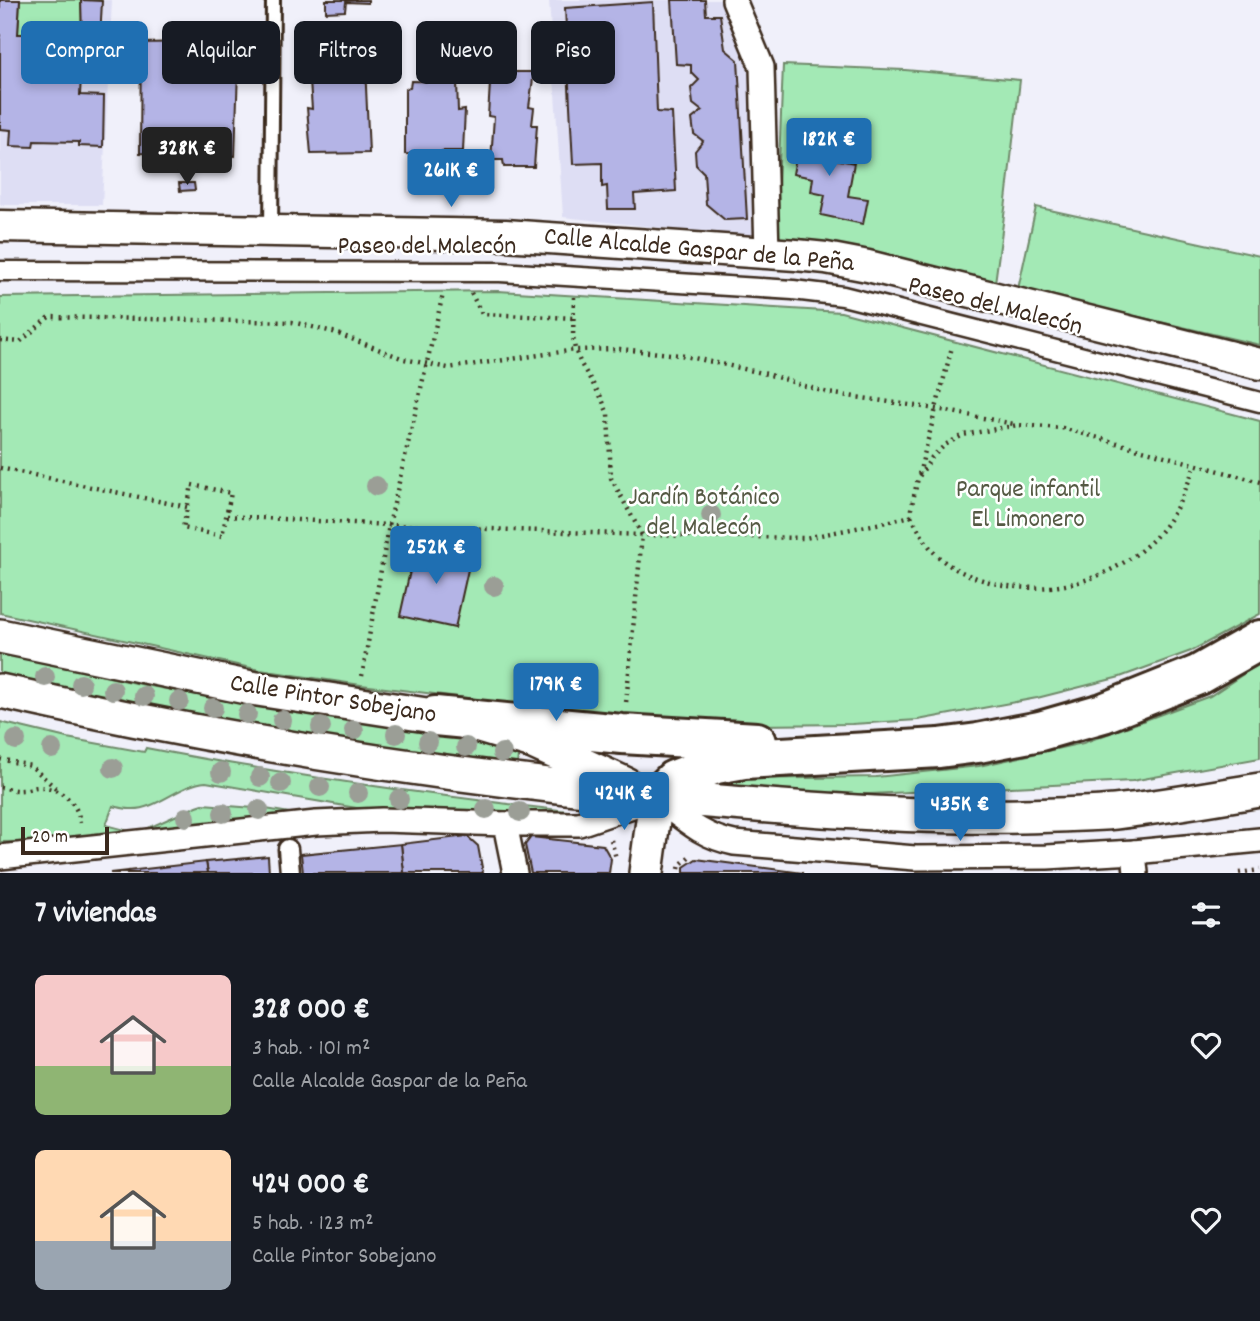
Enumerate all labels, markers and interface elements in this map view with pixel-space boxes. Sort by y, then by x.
chip: Comprar [21,21,148,84]
chip: Alquilar [162,21,280,84]
chip: Filtros [294,21,402,84]
chip: Nuevo [416,21,517,84]
chip: Piso [531,21,615,84]
pin: 182K € [772,118,886,178]
text: 182K € [802,124,856,157]
pin: 328K € [130,128,244,187]
text: 328K € [158,133,216,166]
pin: 261K € [394,150,508,209]
text: 261K € [423,155,479,188]
street label: Calle Alcalde Gaspar de la Peña [542,219,856,283]
street label: Paseo del Malecón [338,229,516,266]
street label: Paseo del Malecón [904,267,1086,347]
park label: Parque infantil El Limonero [956,472,1100,539]
park label: Jardín Botánico del Malecón [628,480,780,547]
pin: 252K € [379,526,493,586]
text: 252K € [406,532,466,565]
pin: 179K € [499,664,613,723]
street label: Calle Pintor Sobejano [227,665,439,735]
text: 179K € [529,669,583,702]
pin: 424K € [567,772,681,832]
text: 424K € [595,778,653,811]
pin: 435K € [903,784,1017,843]
text: 435K € [930,789,990,822]
scale bar [21,824,108,856]
text: 20 m [32,825,68,852]
text: 7 viviendas [35,894,157,937]
icon: filters [1187,896,1225,934]
text: 328 000 € [252,990,370,1033]
icon: home [91,1003,175,1087]
icon: heart [1187,1026,1225,1064]
text: 3 hab. · 101 m² [252,1033,370,1066]
text: Calle Alcalde Gaspar de la Peña [252,1066,527,1099]
text: 424 000 € [252,1165,370,1208]
icon: home [91,1178,175,1262]
icon: heart [1187,1201,1225,1239]
text: 5 hab. · 123 m² [252,1208,374,1241]
text: Calle Pintor Sobejano [252,1241,436,1274]

